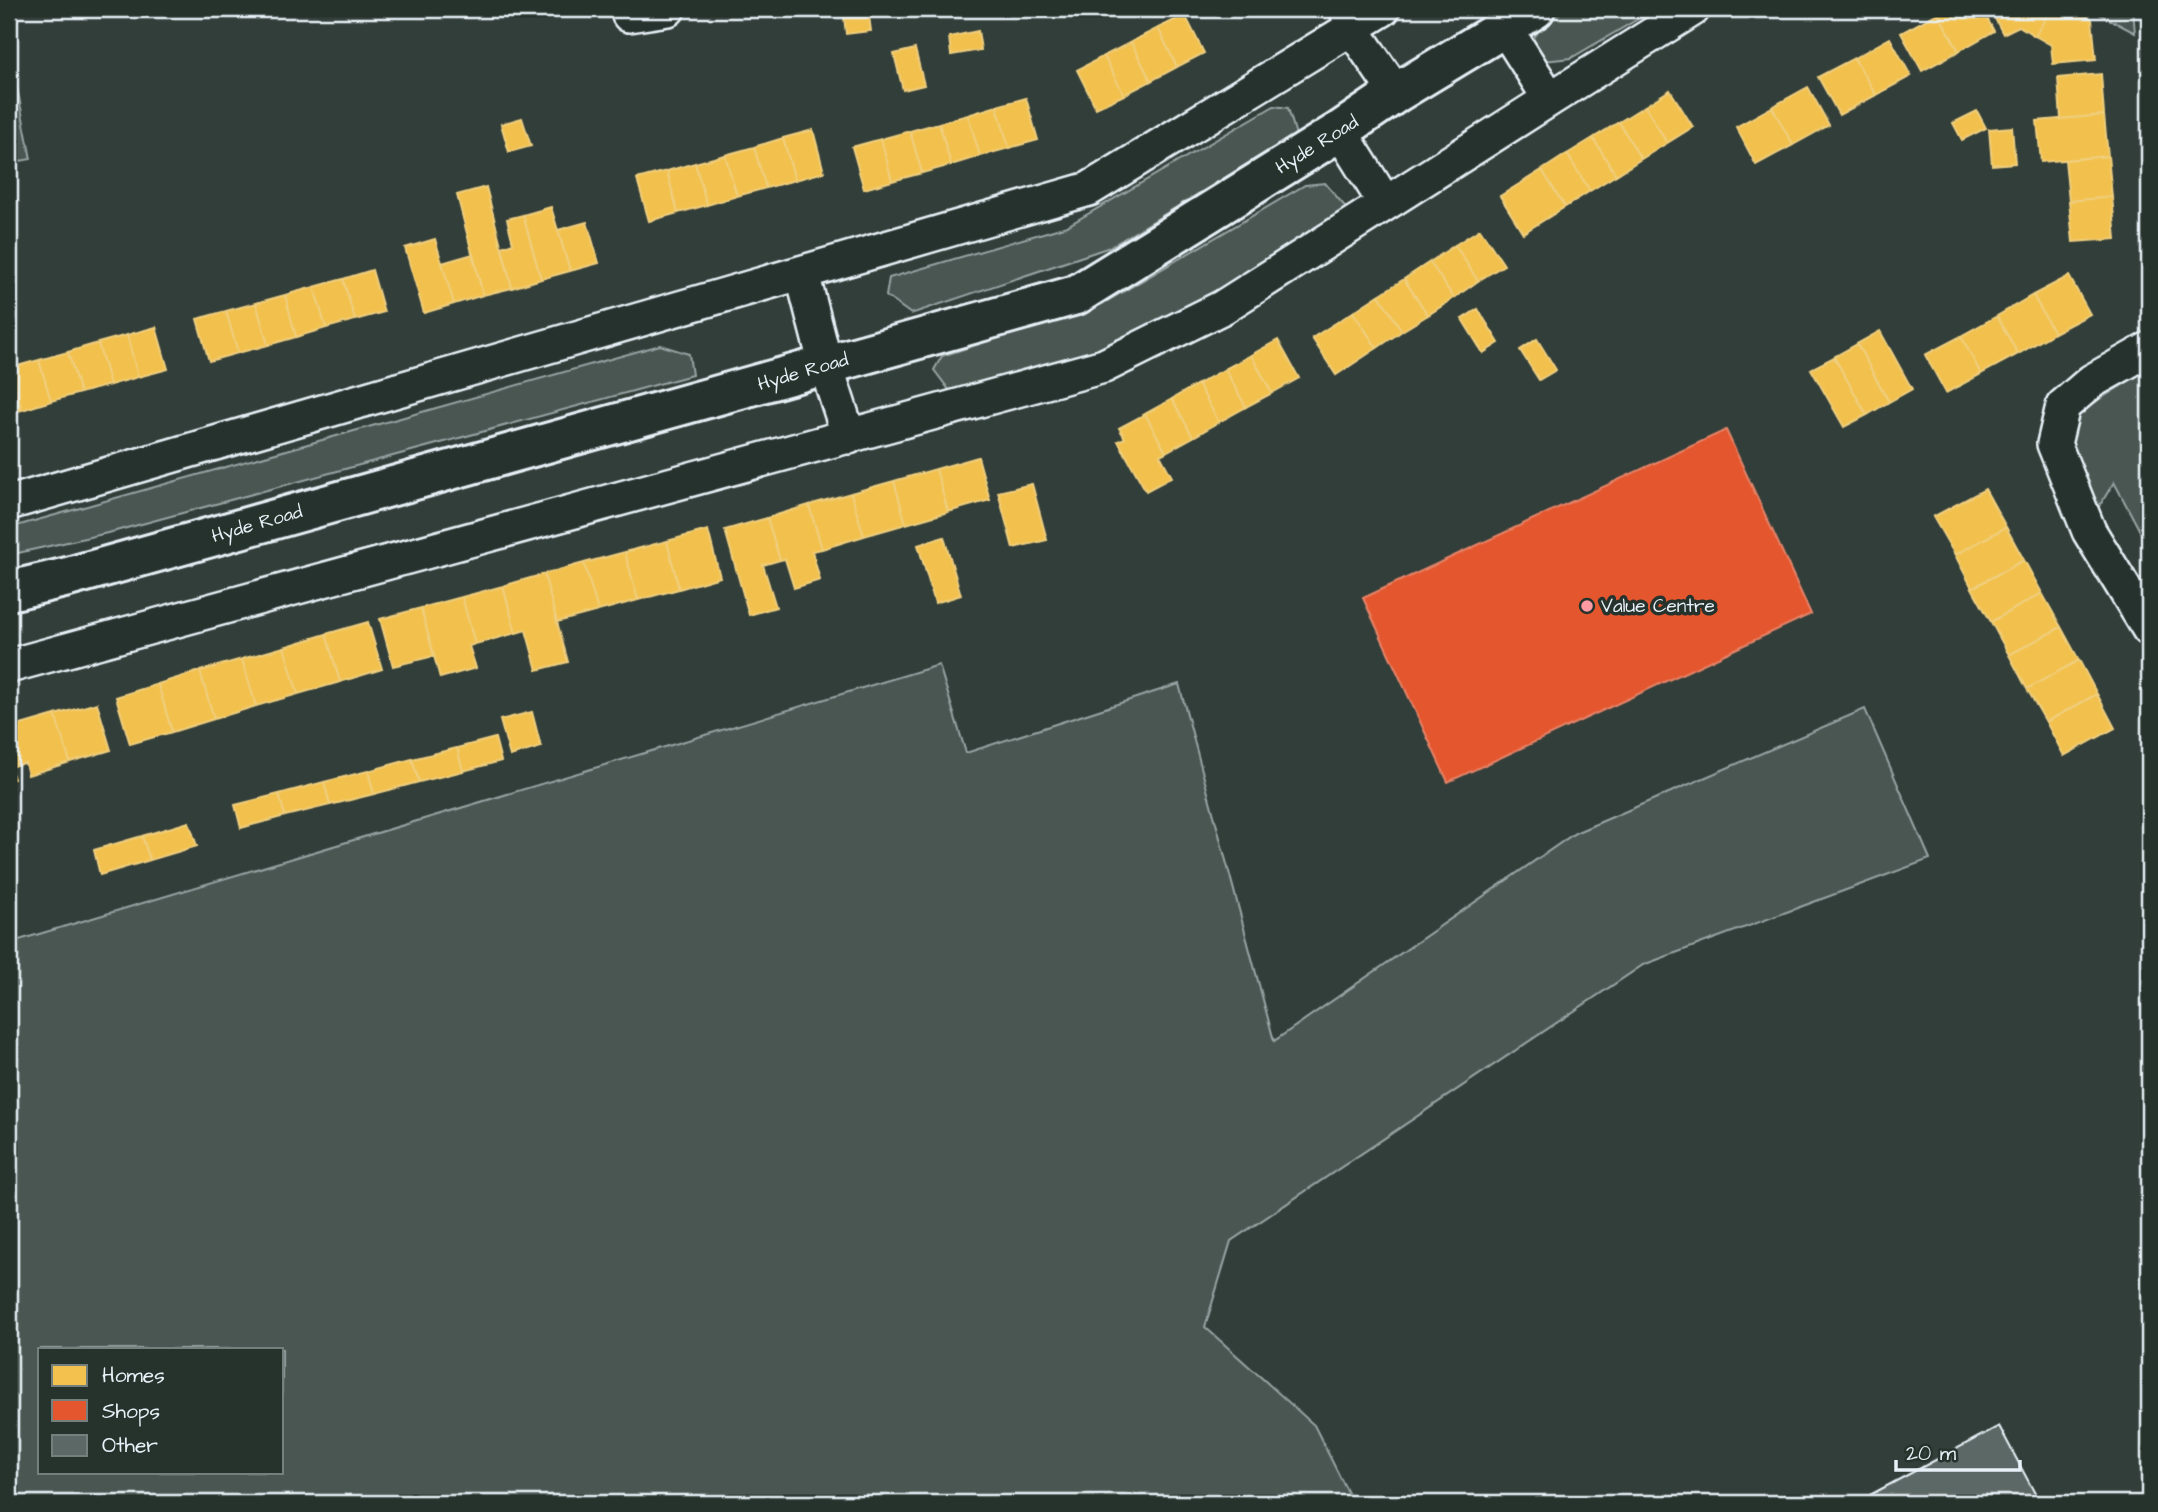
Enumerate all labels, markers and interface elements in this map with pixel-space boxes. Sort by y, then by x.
street label: Hyde Road [1270,109,1364,182]
street label: Hyde Road [754,346,852,399]
street label: Hyde Road [208,498,306,551]
place label: Value Centre [1601,593,1715,620]
marker: Value Centre [1579,598,1595,614]
legend [38,1348,284,1474]
text: Homes [102,1361,165,1390]
text: Shops [102,1397,160,1427]
scale bar [1896,1428,2020,1472]
text: Other [102,1431,158,1460]
text: 20 m [1906,1439,1957,1468]

